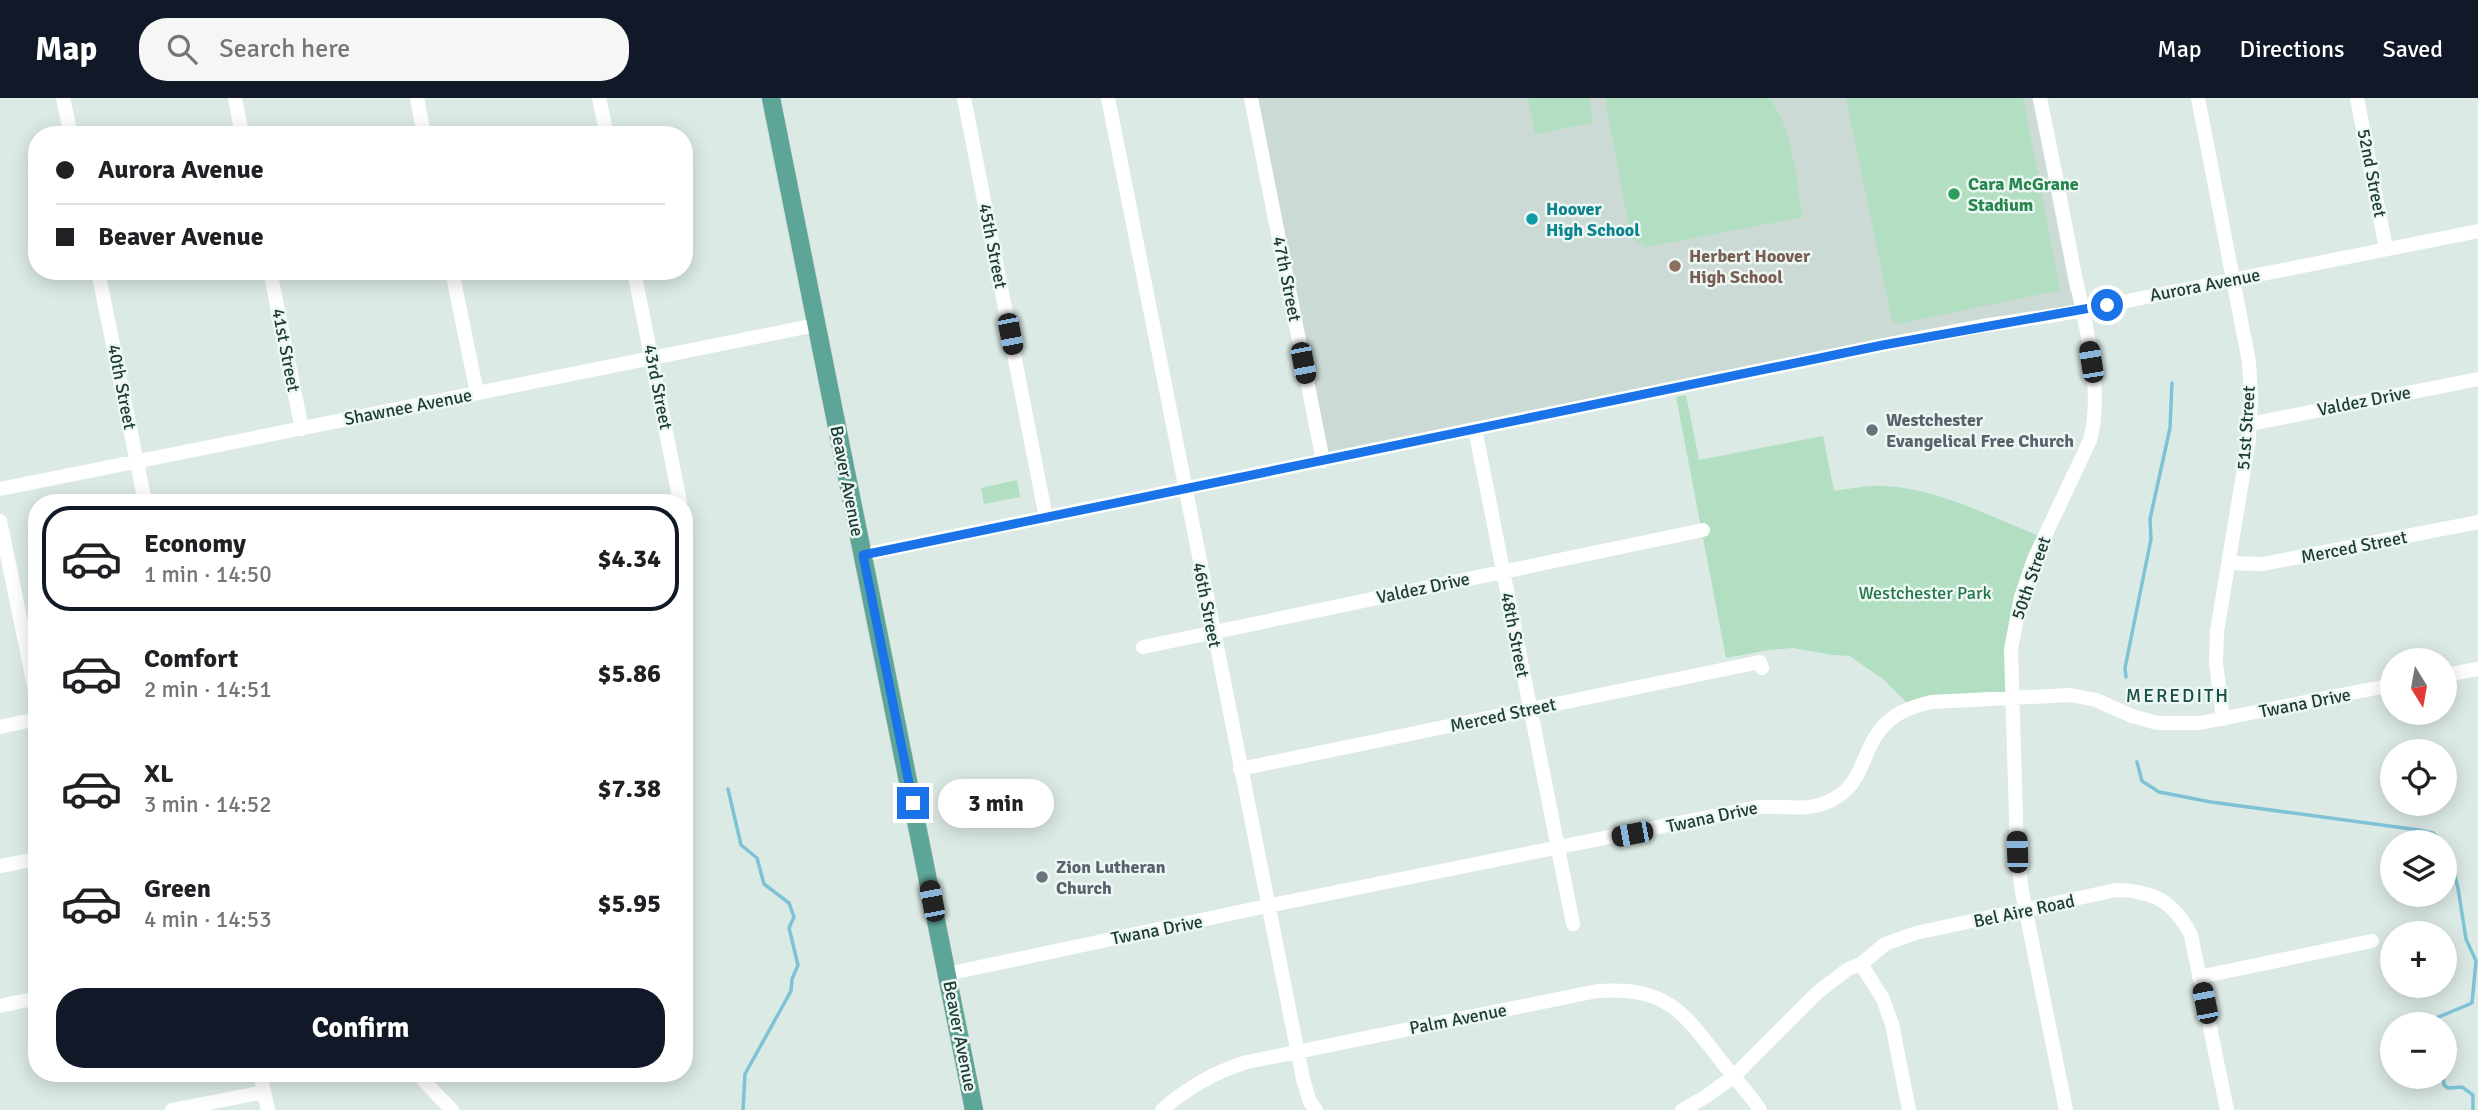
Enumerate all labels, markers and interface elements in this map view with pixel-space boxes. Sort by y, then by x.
search box [139,18,629,81]
text: Map [35,29,97,70]
icon: search [163,30,201,68]
text: Search here [219,33,350,65]
text: Map [2157,34,2202,64]
text: Directions [2240,34,2345,64]
text: Saved [2383,34,2443,64]
street label: 52nd Street [2353,127,2391,219]
text: Aurora Avenue [98,154,264,186]
place label: Cara McGrane Stadium [1968,173,2079,216]
marker: Cara McGrane Stadium [1946,186,1962,202]
place label: Hoover High School [1546,198,1640,241]
street label: 45th Street [974,201,1012,291]
marker: Hoover High School [1524,211,1540,227]
text: Beaver Avenue [98,221,264,253]
street label: 47th Street [1268,234,1306,324]
place label: Herbert Hoover High School [1689,245,1811,288]
marker: Herbert Hoover High School [1667,258,1683,274]
street label: Aurora Avenue [2148,263,2262,307]
route start [2091,289,2123,321]
street label: 41st Street [267,306,305,394]
car [996,311,1025,357]
car [1289,340,1318,386]
car [2078,340,2105,384]
street label: 40th Street [103,342,141,432]
street label: 43rd Street [639,343,677,431]
street label: Valdez Drive [2315,381,2413,421]
street label: Shawnee Avenue [342,384,474,430]
street label: 51st Street [2232,385,2260,471]
place label: Westchester Evangelical Free Church [1886,409,2074,452]
marker: Westchester Evangelical Free Church [1864,422,1880,438]
street label: Beaver Avenue [825,424,869,538]
street label: Merced Street [2299,526,2409,568]
icon: car [60,527,123,590]
text: Economy [144,528,246,560]
street label: 50th Street [2007,534,2055,622]
text: $4.34 [597,543,661,575]
text: 1 min · 14:50 [144,560,272,589]
street label: 46th Street [1188,560,1226,650]
street label: Valdez Drive [1374,567,1472,609]
park label: Westchester Park [1858,582,1992,604]
street label: 48th Street [1496,590,1534,680]
icon: car [60,642,123,705]
text: Comfort [144,643,238,675]
north arrow [2380,648,2457,724]
map controls [2380,648,2457,1089]
text: $5.86 [597,658,661,690]
text: 2 min · 14:51 [144,675,272,704]
street label: Twana Drive [2257,683,2353,723]
district label: MEREDITH [2126,684,2230,708]
street label: Merced Street [1448,693,1558,737]
button: locate [2380,739,2457,816]
icon: car [60,757,123,820]
text: XL [144,758,174,790]
text: $7.38 [597,773,661,805]
callout: 3 min [937,778,1053,828]
route end [897,787,929,819]
text: 3 min [968,789,1024,818]
text: 3 min · 14:52 [144,790,272,819]
street label: Twana Drive [1664,797,1760,837]
car [1610,820,1655,848]
button: layers [2380,830,2457,907]
car [2006,831,2029,873]
place label: Zion Lutheran Church [1056,856,1166,899]
marker: Zion Lutheran Church [1034,869,1050,885]
icon: car [60,872,123,935]
text: Green [144,873,211,905]
car [918,878,947,924]
text: $5.95 [597,888,661,920]
street label: Bel Aire Road [1971,890,2077,932]
text: 4 min · 14:53 [144,905,272,934]
street label: Twana Drive [1109,910,1205,950]
button: + [2380,921,2457,998]
street label: Beaver Avenue [938,979,982,1093]
car [2191,980,2220,1026]
button: Confirm [56,988,665,1068]
street label: Palm Avenue [1407,999,1509,1039]
button: − [2380,1012,2457,1089]

